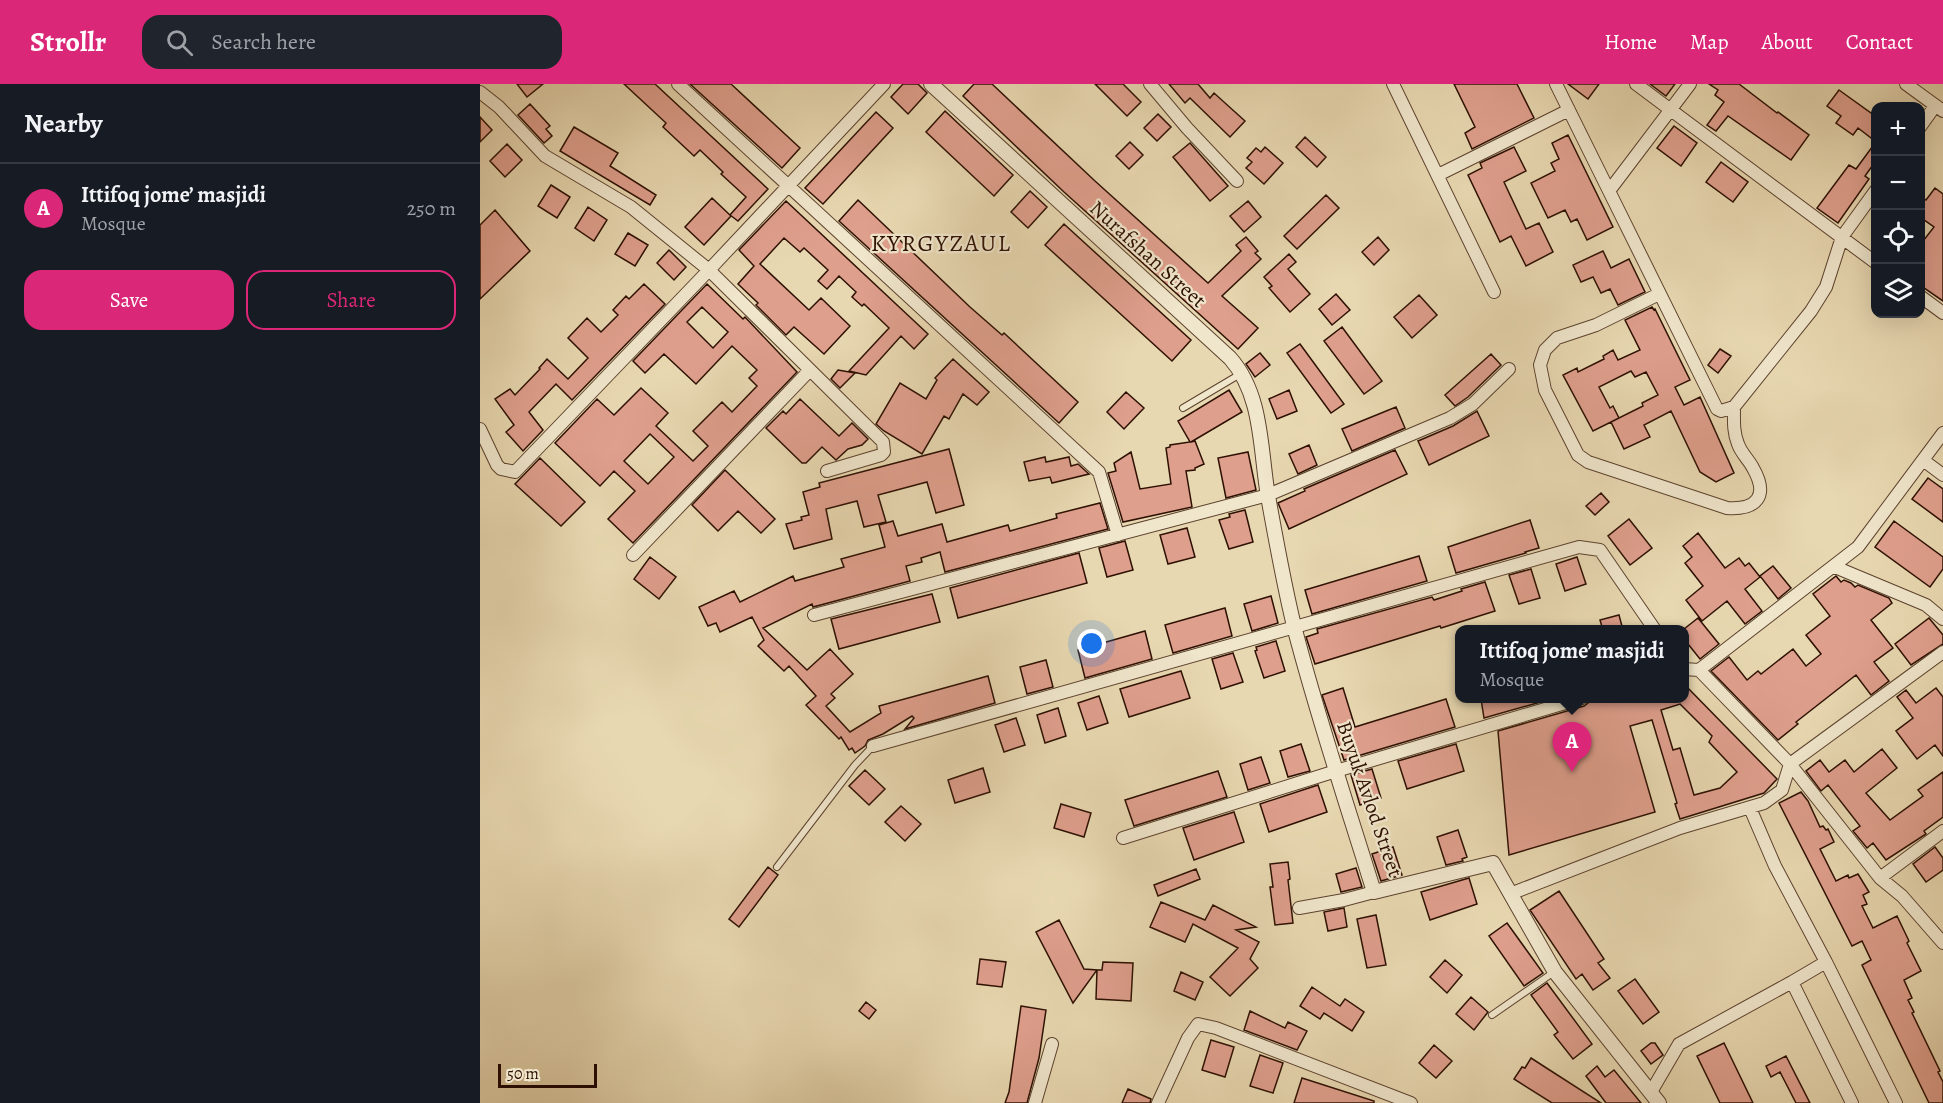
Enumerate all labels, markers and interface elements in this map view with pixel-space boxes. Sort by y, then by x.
search box [142,15,562,69]
text: Strollr [30,23,106,61]
icon: search [163,26,196,59]
text: Search here [211,27,316,57]
text: Home [1604,28,1657,56]
text: Map [1690,28,1728,56]
text: About [1761,28,1813,56]
text: Contact [1846,28,1913,56]
map controls [1871,102,1925,318]
button: + [1871,102,1925,156]
text: Nearby [24,106,103,141]
button: − [1871,156,1925,210]
text: Ittifoq jome’ masjidi [81,180,266,210]
street label: Nurafshan Street [1084,194,1212,314]
text: A [37,195,50,222]
text: 250 m [407,195,456,222]
text: Mosque [81,210,146,237]
button: locate [1871,210,1925,264]
district label: KYRGYZAUL [871,227,1011,259]
button: layers [1871,264,1925,318]
button: Save [24,270,234,330]
button: Share [246,270,456,330]
popup [1455,625,1689,703]
your location [1077,629,1106,658]
text: Ittifoq jome’ masjidi [1480,636,1664,666]
text: Mosque [1480,666,1544,693]
street label: Buyuk Avlod Street [1330,717,1410,881]
pin: A [1552,722,1592,772]
scale bar [498,1061,597,1088]
text: 50 m [507,1063,539,1085]

